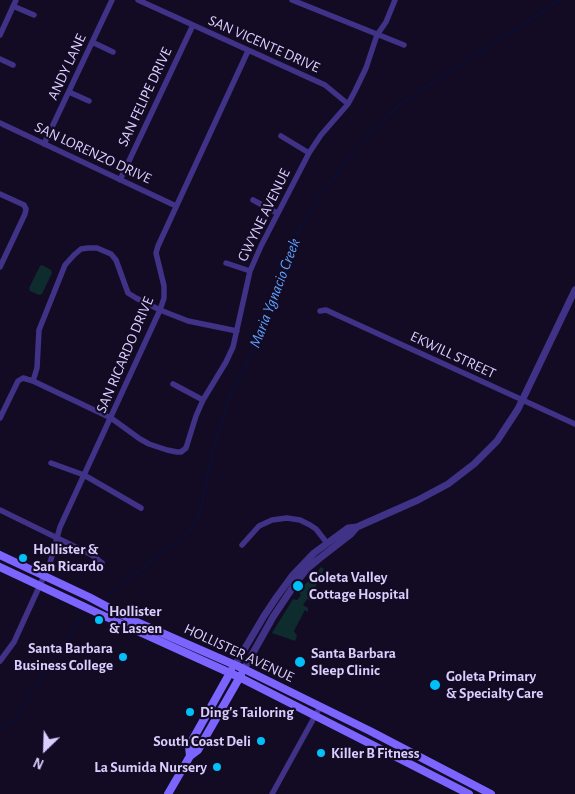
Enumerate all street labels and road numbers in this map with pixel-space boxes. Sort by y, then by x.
street label: SAN VICENTE DRIVE [205,11,323,77]
street label: ANDY LANE [44,31,90,103]
street label: SAN FELIPE DRIVE [114,45,176,149]
street label: SAN LORENZO DRIVE [32,118,154,188]
street label: GWYNE AVENUE [234,166,294,264]
street label: SAN RICARDO DRIVE [92,294,158,416]
street label: EKWILL STREET [407,327,499,383]
street label: HOLLISTER AVENUE [181,620,297,686]

